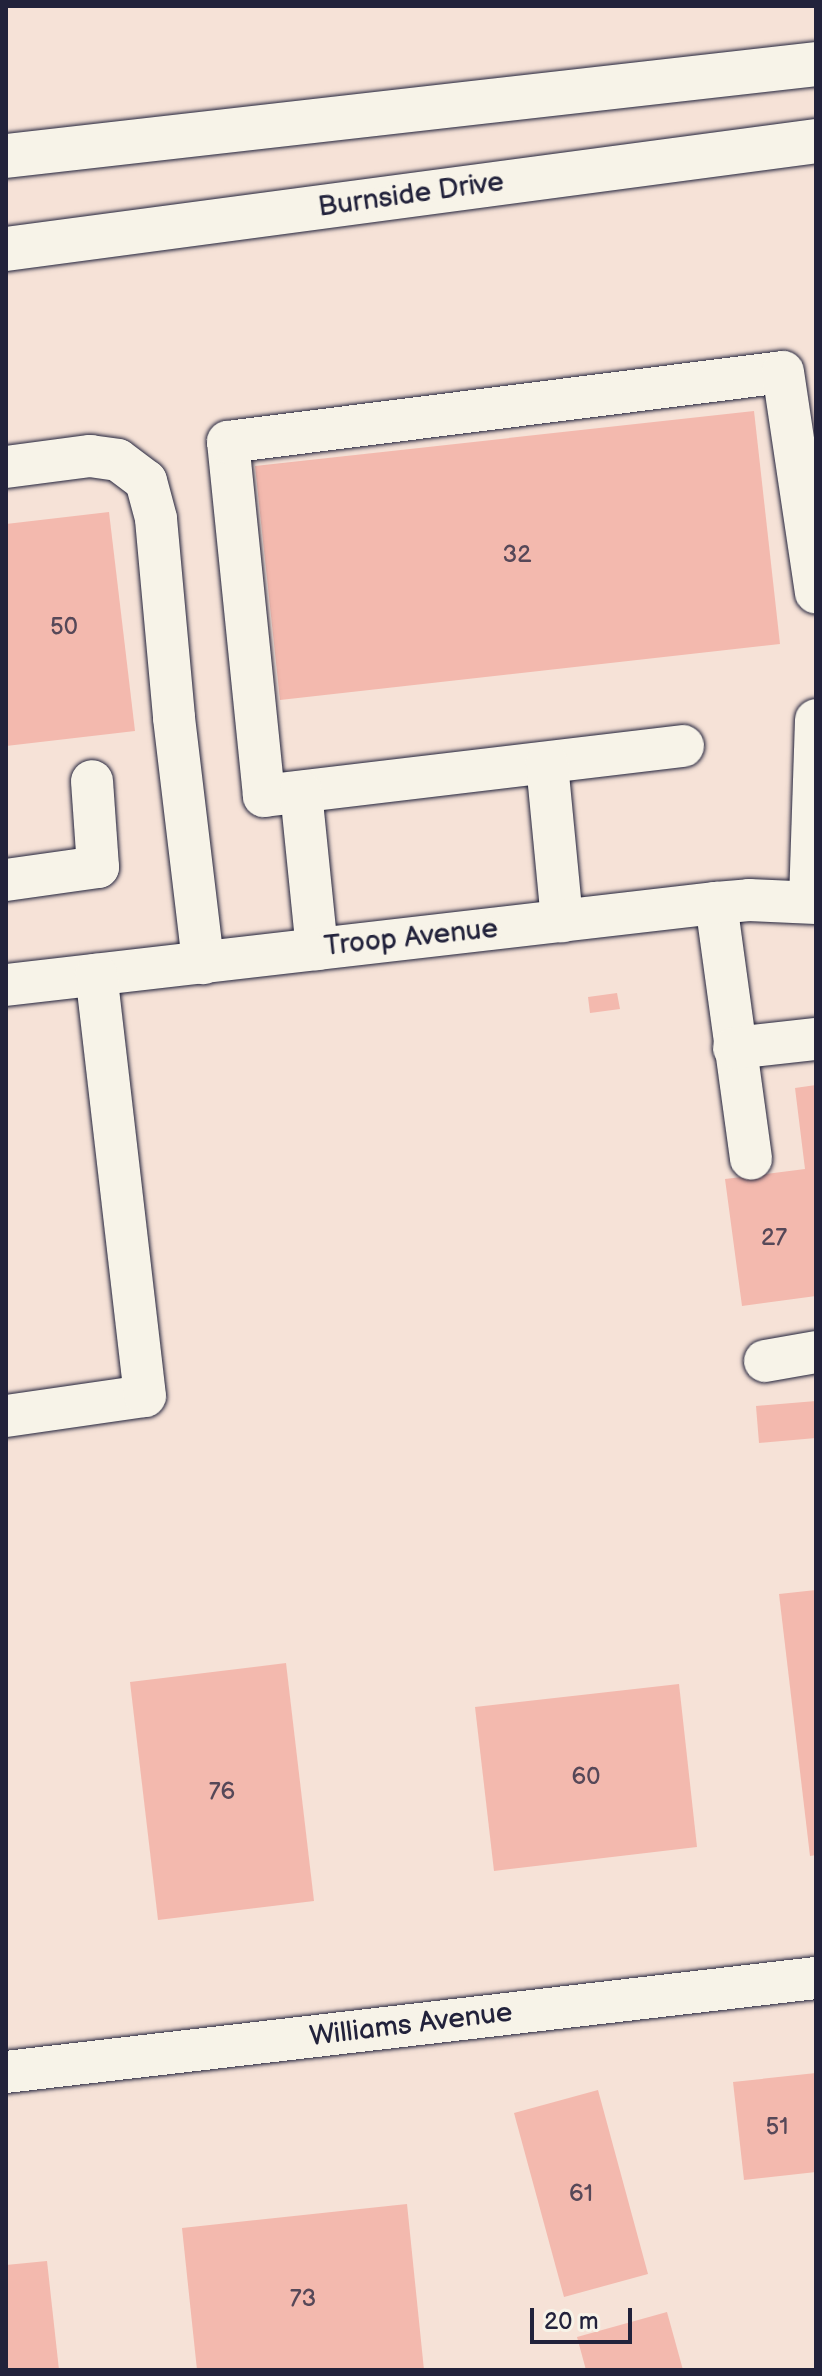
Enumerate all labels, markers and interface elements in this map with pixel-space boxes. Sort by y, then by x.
street label: Burnside Drive [316,165,506,225]
house number: 32 [503,541,531,569]
house number: 50 [50,613,78,641]
street label: Troop Avenue [322,912,500,964]
house number: 27 [761,1224,787,1252]
house number: 60 [572,1763,600,1791]
house number: 76 [209,1778,235,1806]
street label: Williams Avenue [308,1996,514,2054]
house number: 51 [765,2113,789,2141]
house number: 61 [569,2180,593,2208]
house number: 73 [290,2285,316,2313]
scale bar [534,2292,636,2342]
text: 20 m [544,2307,599,2336]

